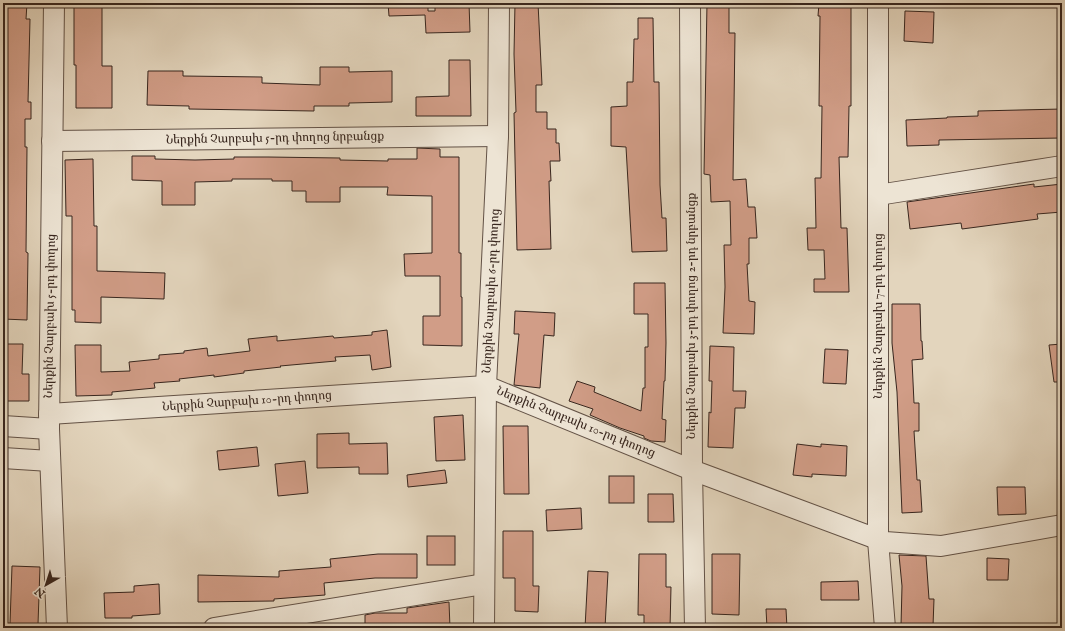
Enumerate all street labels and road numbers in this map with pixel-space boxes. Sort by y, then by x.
street label: Ներքին Չարբախ 5-րդ փողոց նրբանցք [166,129,384,147]
street label: Ներքին Չարբախ 3-րդ փողոց 2-րդ նրբանցք [684,193,699,439]
street label: Ներքին Չարբախ 6-րդ փողոց [479,208,503,374]
street label: Ներքին Չարբախ 7-րդ փողոց [871,233,886,399]
street label: Ներքին Չարբախ 5-րդ փողոց [41,234,59,398]
street label: Ներքին Չարբախ 10-րդ փողոց [494,383,658,461]
street label: Ներքին Չարբախ 10-րդ փողոց [162,388,332,414]

